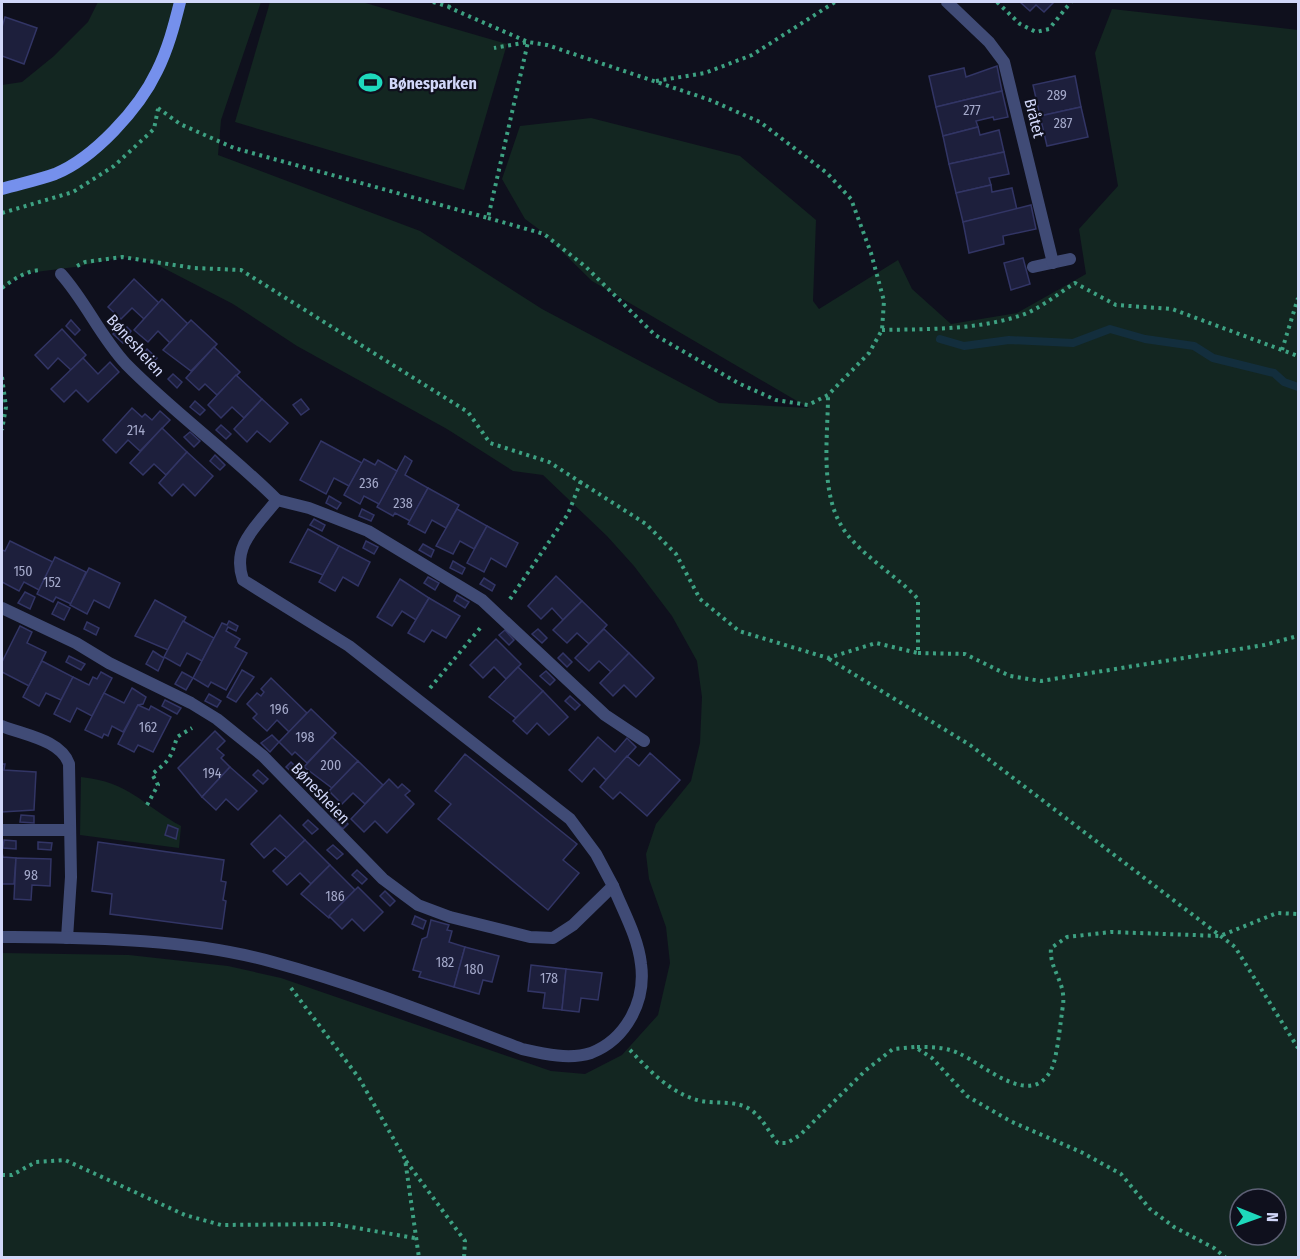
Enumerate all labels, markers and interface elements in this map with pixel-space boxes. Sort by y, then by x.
sports icon: Bønesparken [358,70,384,96]
place label: Bønesparken [389,74,477,93]
house number: 289 [1047,87,1067,104]
street label: Bråtet [1020,97,1049,140]
house number: 277 [963,102,981,119]
house number: 287 [1054,115,1073,132]
street label: Bønesheien [103,310,168,380]
house number: 214 [127,422,145,439]
house number: 236 [359,475,379,492]
house number: 238 [393,495,413,512]
house number: 150 [13,563,33,580]
house number: 152 [43,574,61,591]
house number: 196 [269,701,289,718]
house number: 162 [139,719,157,736]
house number: 198 [295,729,315,746]
house number: 200 [321,757,341,774]
street label: Bønesheien [287,759,354,828]
house number: 194 [203,765,222,782]
house number: 98 [24,867,38,884]
house number: 186 [325,888,345,905]
house number: 182 [436,954,454,971]
house number: 180 [464,961,484,978]
house number: 178 [540,970,558,987]
north arrow [1228,1187,1288,1247]
text: N [1263,1212,1282,1222]

